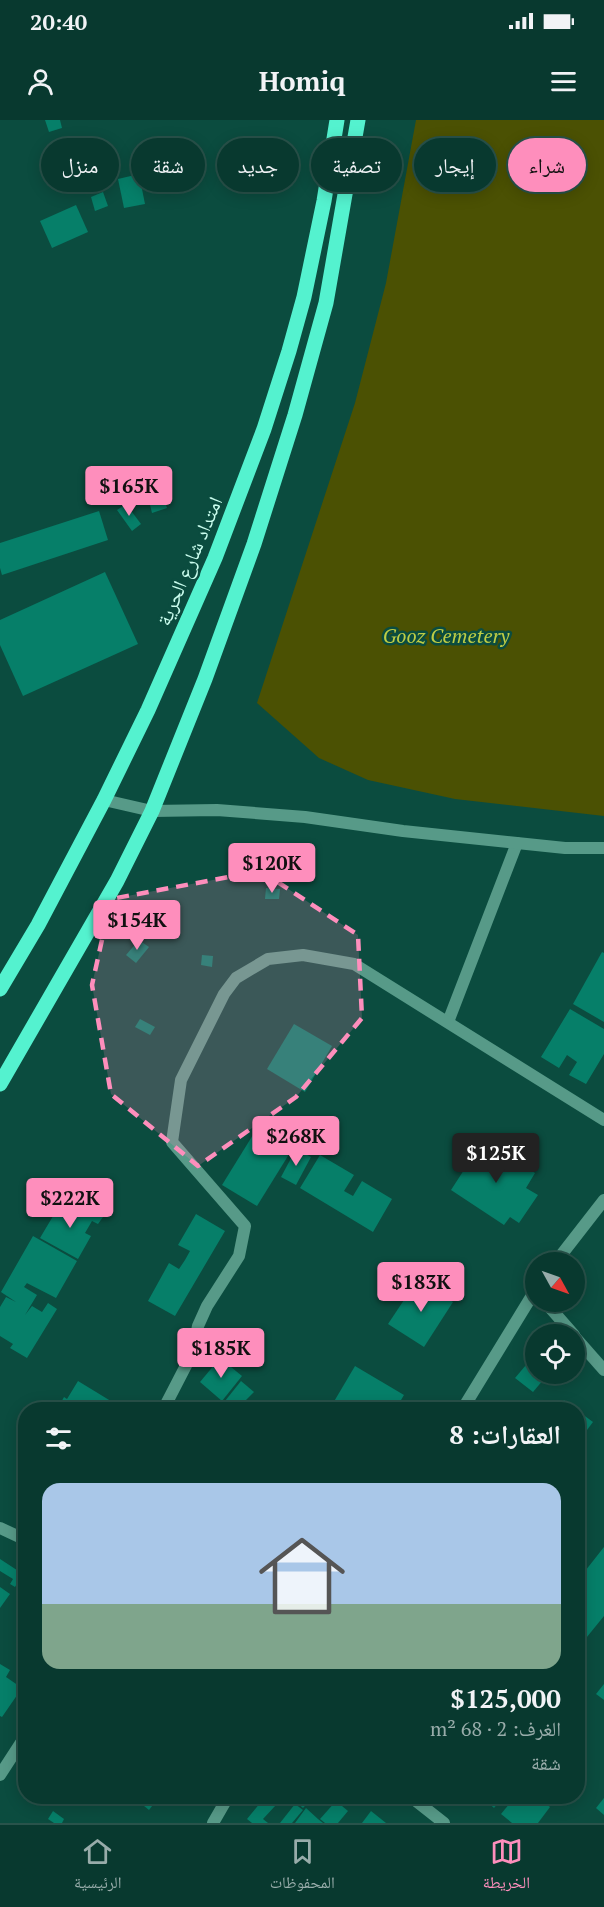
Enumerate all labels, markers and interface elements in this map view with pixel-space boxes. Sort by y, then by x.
text: 20:40 [30,7,87,36]
text: Homiq [259,63,345,99]
icon: person [24,65,57,98]
icon: menu [547,65,580,98]
chip: منزل [41,138,119,192]
chip: شقة [131,138,205,192]
chip: جديد [217,138,299,192]
chip: تصفية [311,138,402,192]
chip: إيجار [414,138,496,192]
chip: شراء [508,138,586,192]
pin: $165K [87,466,171,517]
text: $165K [99,472,159,499]
street label: امتداد شارع الحرية [150,492,228,630]
park label: Gooz Cemetery [383,622,510,649]
pin: $120K [230,843,314,894]
text: $120K [242,849,302,876]
pin: $154K [95,900,179,951]
text: $154K [107,906,167,933]
pin: $268K [254,1116,338,1167]
text: $268K [266,1122,326,1149]
pin: $125K [454,1133,538,1184]
text: $125K [466,1139,526,1166]
pin: $222K [28,1178,112,1229]
text: $222K [40,1184,100,1211]
north arrow [525,1252,585,1312]
map controls [525,1252,585,1384]
pin: $183K [379,1262,463,1313]
text: $183K [391,1268,451,1295]
button: locate [525,1324,585,1384]
pin: $185K [179,1328,263,1379]
text: $185K [191,1334,251,1361]
text: العقارات: 8 [449,1417,561,1451]
icon: filters [42,1422,75,1455]
icon: home [248,1522,356,1630]
text: $125,000 [450,1681,561,1715]
text: الغرف: 2 · 68 m² [430,1715,561,1742]
text: شقة [531,1749,561,1776]
tab: الرئيسية [74,1835,122,1898]
tab: المحفوظات [270,1835,335,1898]
tab: الخريطة [483,1835,530,1898]

